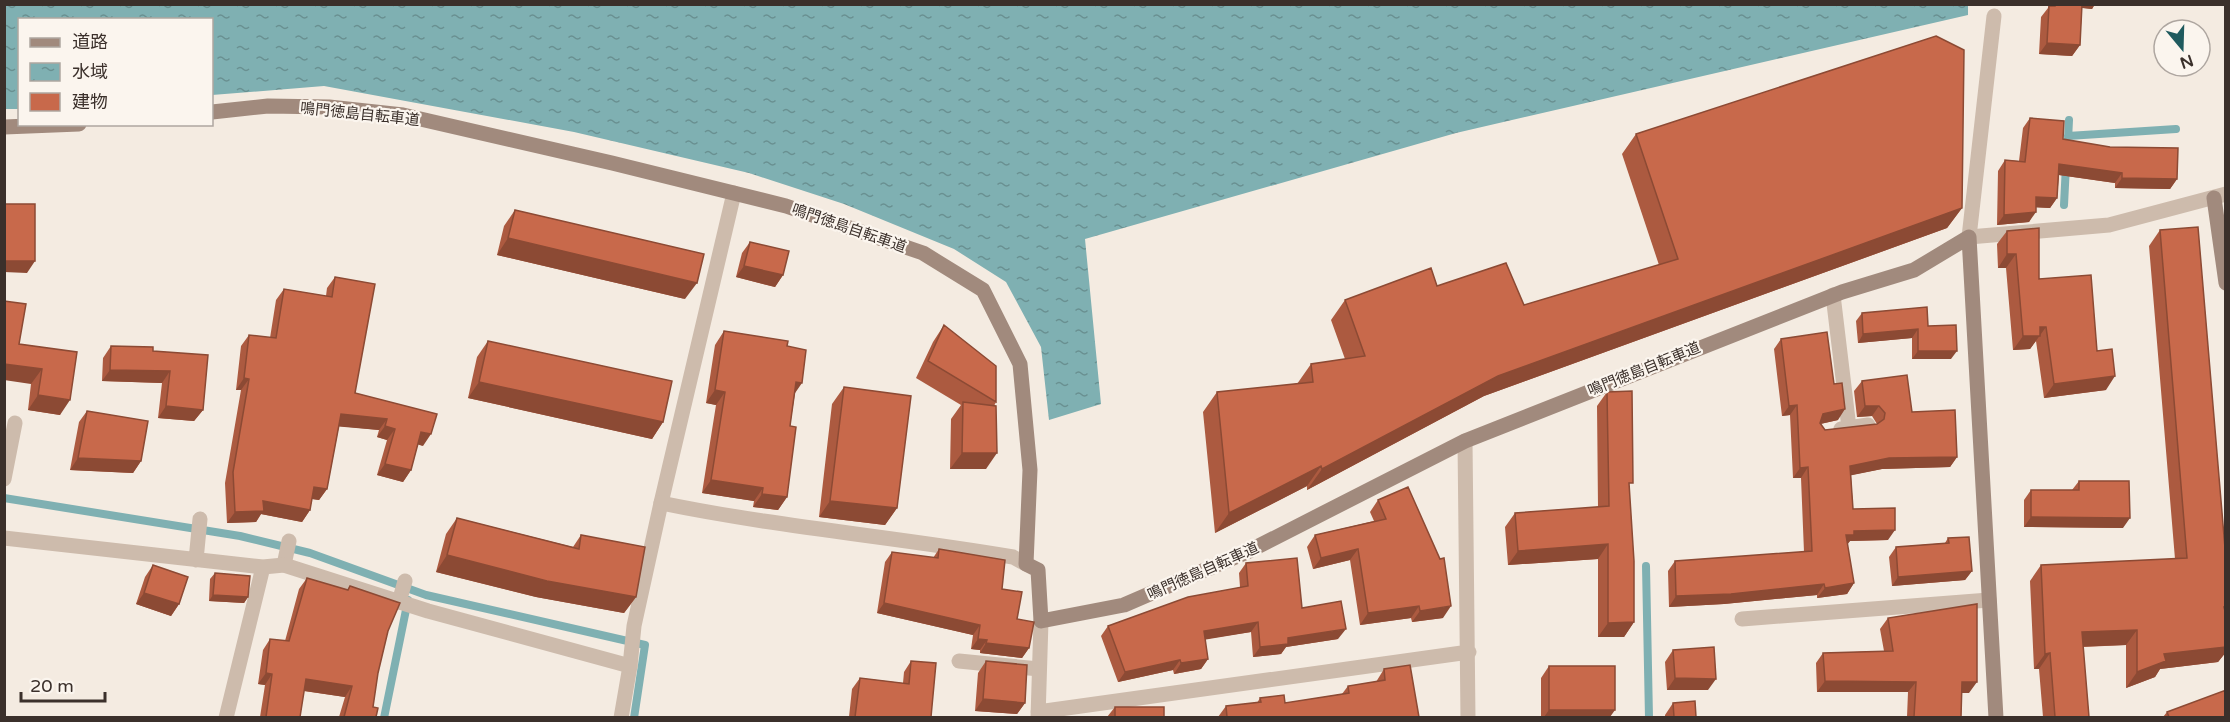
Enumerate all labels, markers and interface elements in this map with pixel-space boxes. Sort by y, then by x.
legend [18,18,213,126]
north arrow [2152,18,2212,78]
text: 道路 [72,31,108,53]
text: N [2177,50,2196,73]
text: 水域 [72,61,108,83]
text: 建物 [72,91,108,113]
street label: 鳴門徳島自転車道 [299,99,421,129]
street label: 鳴門徳島自転車道 [789,200,909,256]
street label: 鳴門徳島自転車道 [1585,338,1703,400]
street label: 鳴門徳島自転車道 [1145,538,1261,604]
scale bar [21,665,105,703]
text: 20 m [30,675,74,697]

